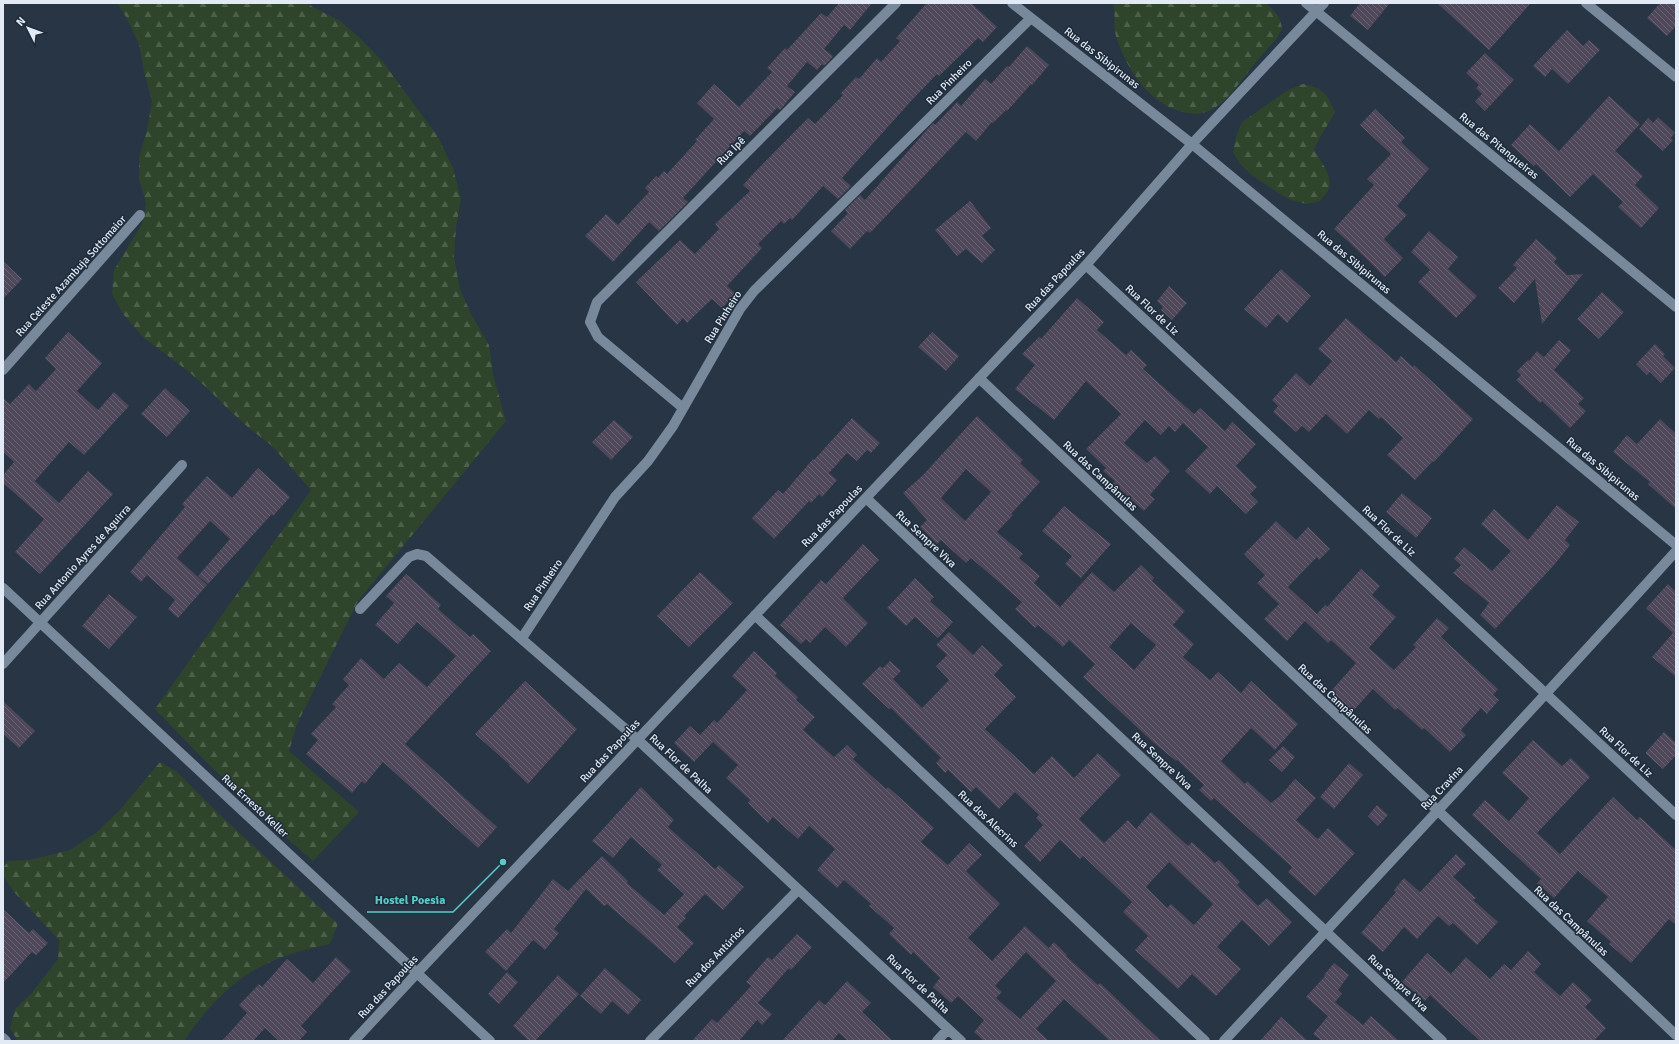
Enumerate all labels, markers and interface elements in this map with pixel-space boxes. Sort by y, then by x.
north arrow [8,8,48,48]
text: N [14,14,28,29]
street label: Rua das Sibipirunas [1062,25,1142,92]
street label: Rua Pinheiro [923,56,975,108]
street label: Rua das Pitangueiras [1457,110,1541,182]
street label: Rua Ipê [714,134,748,168]
street label: Rua Celeste Azambuja Sottomaior [13,213,129,339]
street label: Rua das Sibipirunas [1315,227,1394,297]
street label: Rua das Papoulas [1022,246,1088,314]
street label: Rua Flor de Liz [1122,282,1182,338]
street label: Rua Pinheiro [702,288,744,346]
street label: Rua das Sibipirunas [1564,434,1643,504]
street label: Rua das Campânulas [1060,438,1140,514]
street label: Rua das Papoulas [799,482,865,550]
street label: Rua Antonio Ayres de Aguirra [32,502,134,612]
street label: Rua Flor de Liz [1359,503,1419,559]
street label: Rua Sempre Viva [893,508,959,571]
street label: Rua Pinheiro [521,556,565,613]
street label: Rua das Campânulas [1295,661,1375,737]
street label: Rua das Papoulas [577,717,643,785]
street label: Rua Flor de Liz [1596,724,1656,780]
street label: Rua Sempre Viva [1129,730,1195,793]
street label: Rua Flor de Palha [647,731,716,797]
street label: Rua Cravina [1418,763,1466,813]
street label: Rua Ernesto Keller [219,772,291,840]
street label: Rua dos Alecrins [955,788,1021,850]
street label: Rua das Campânulas [1531,883,1611,959]
callout: Hostel Poesia [367,888,453,912]
text: Hostel Poesia [375,893,445,908]
street label: Rua dos Antúrios [683,924,747,990]
street label: Rua Flor de Palha [884,951,953,1017]
street label: Rua Sempre Viva [1365,952,1431,1015]
street label: Rua das Papoulas [355,953,421,1021]

